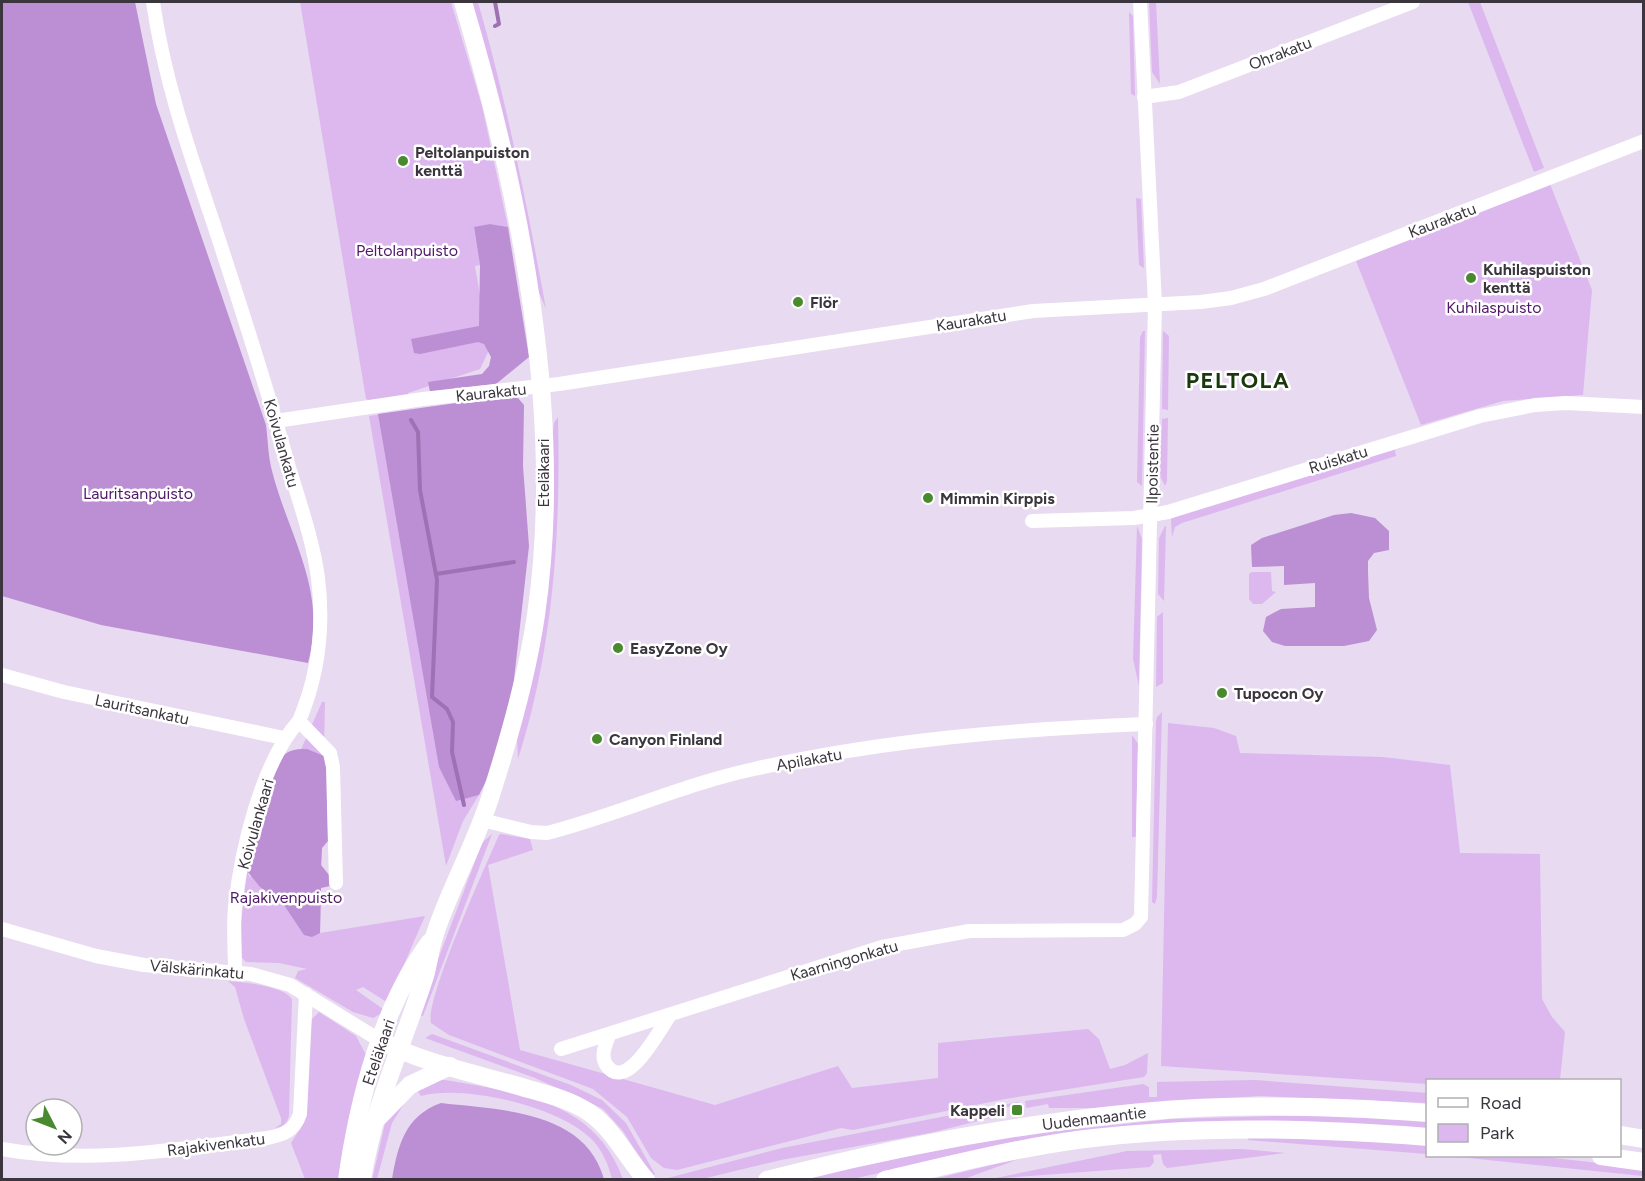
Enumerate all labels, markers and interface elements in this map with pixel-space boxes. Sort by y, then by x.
street label: Ohrakatu [1246,33,1314,74]
place label: Peltolanpuiston kenttä [415,143,529,180]
marker: Peltolanpuiston kenttä [396,154,410,168]
street label: Kaurakatu [1406,199,1479,242]
park label: Peltolanpuisto [356,241,458,260]
place label: Kuhilaspuiston kenttä [1483,260,1591,297]
marker: Kuhilaspuiston kenttä [1464,271,1478,285]
place label: Flör [810,293,838,312]
marker: Flör [791,295,805,309]
park label: Kuhilaspuisto [1446,298,1542,317]
street label: Kaurakatu [935,306,1008,335]
district label: PELTOLA [1186,367,1290,394]
street label: Kaurakatu [455,379,527,406]
street label: Koivulankatu [260,397,303,490]
street label: Ilpoistentie [1142,424,1163,504]
street label: Eteläkaari [534,439,553,507]
street label: Ruiskatu [1306,441,1370,477]
park label: Lauritsanpuisto [83,484,193,503]
place label: Mimmin Kirppis [940,489,1055,508]
marker: Mimmin Kirppis [921,491,935,505]
place label: EasyZone Oy [630,639,728,658]
marker: EasyZone Oy [611,641,625,655]
place label: Tupocon Oy [1234,684,1324,703]
marker: Tupocon Oy [1215,686,1229,700]
street label: Lauritsankatu [93,690,191,729]
place label: Canyon Finland [609,730,722,749]
marker: Canyon Finland [590,732,604,746]
street label: Apilakatu [775,744,843,775]
street label: Koivulankaari [233,777,278,872]
park label: Rajakivenpuisto [230,888,342,907]
street label: Kaarningonkatu [788,936,900,985]
street label: Välskärinkatu [149,956,245,983]
street label: Eteläkaari [358,1016,399,1088]
legend [1426,1079,1621,1157]
text: Road [1480,1092,1521,1114]
north arrow [24,1097,84,1157]
place label: Kappeli [950,1101,1005,1120]
marker: Kappeli [1010,1103,1024,1117]
street label: Uudenmaantie [1041,1103,1147,1134]
text: Park [1480,1122,1515,1144]
text: N [54,1126,76,1148]
street label: Rajakivenkatu [166,1129,266,1160]

